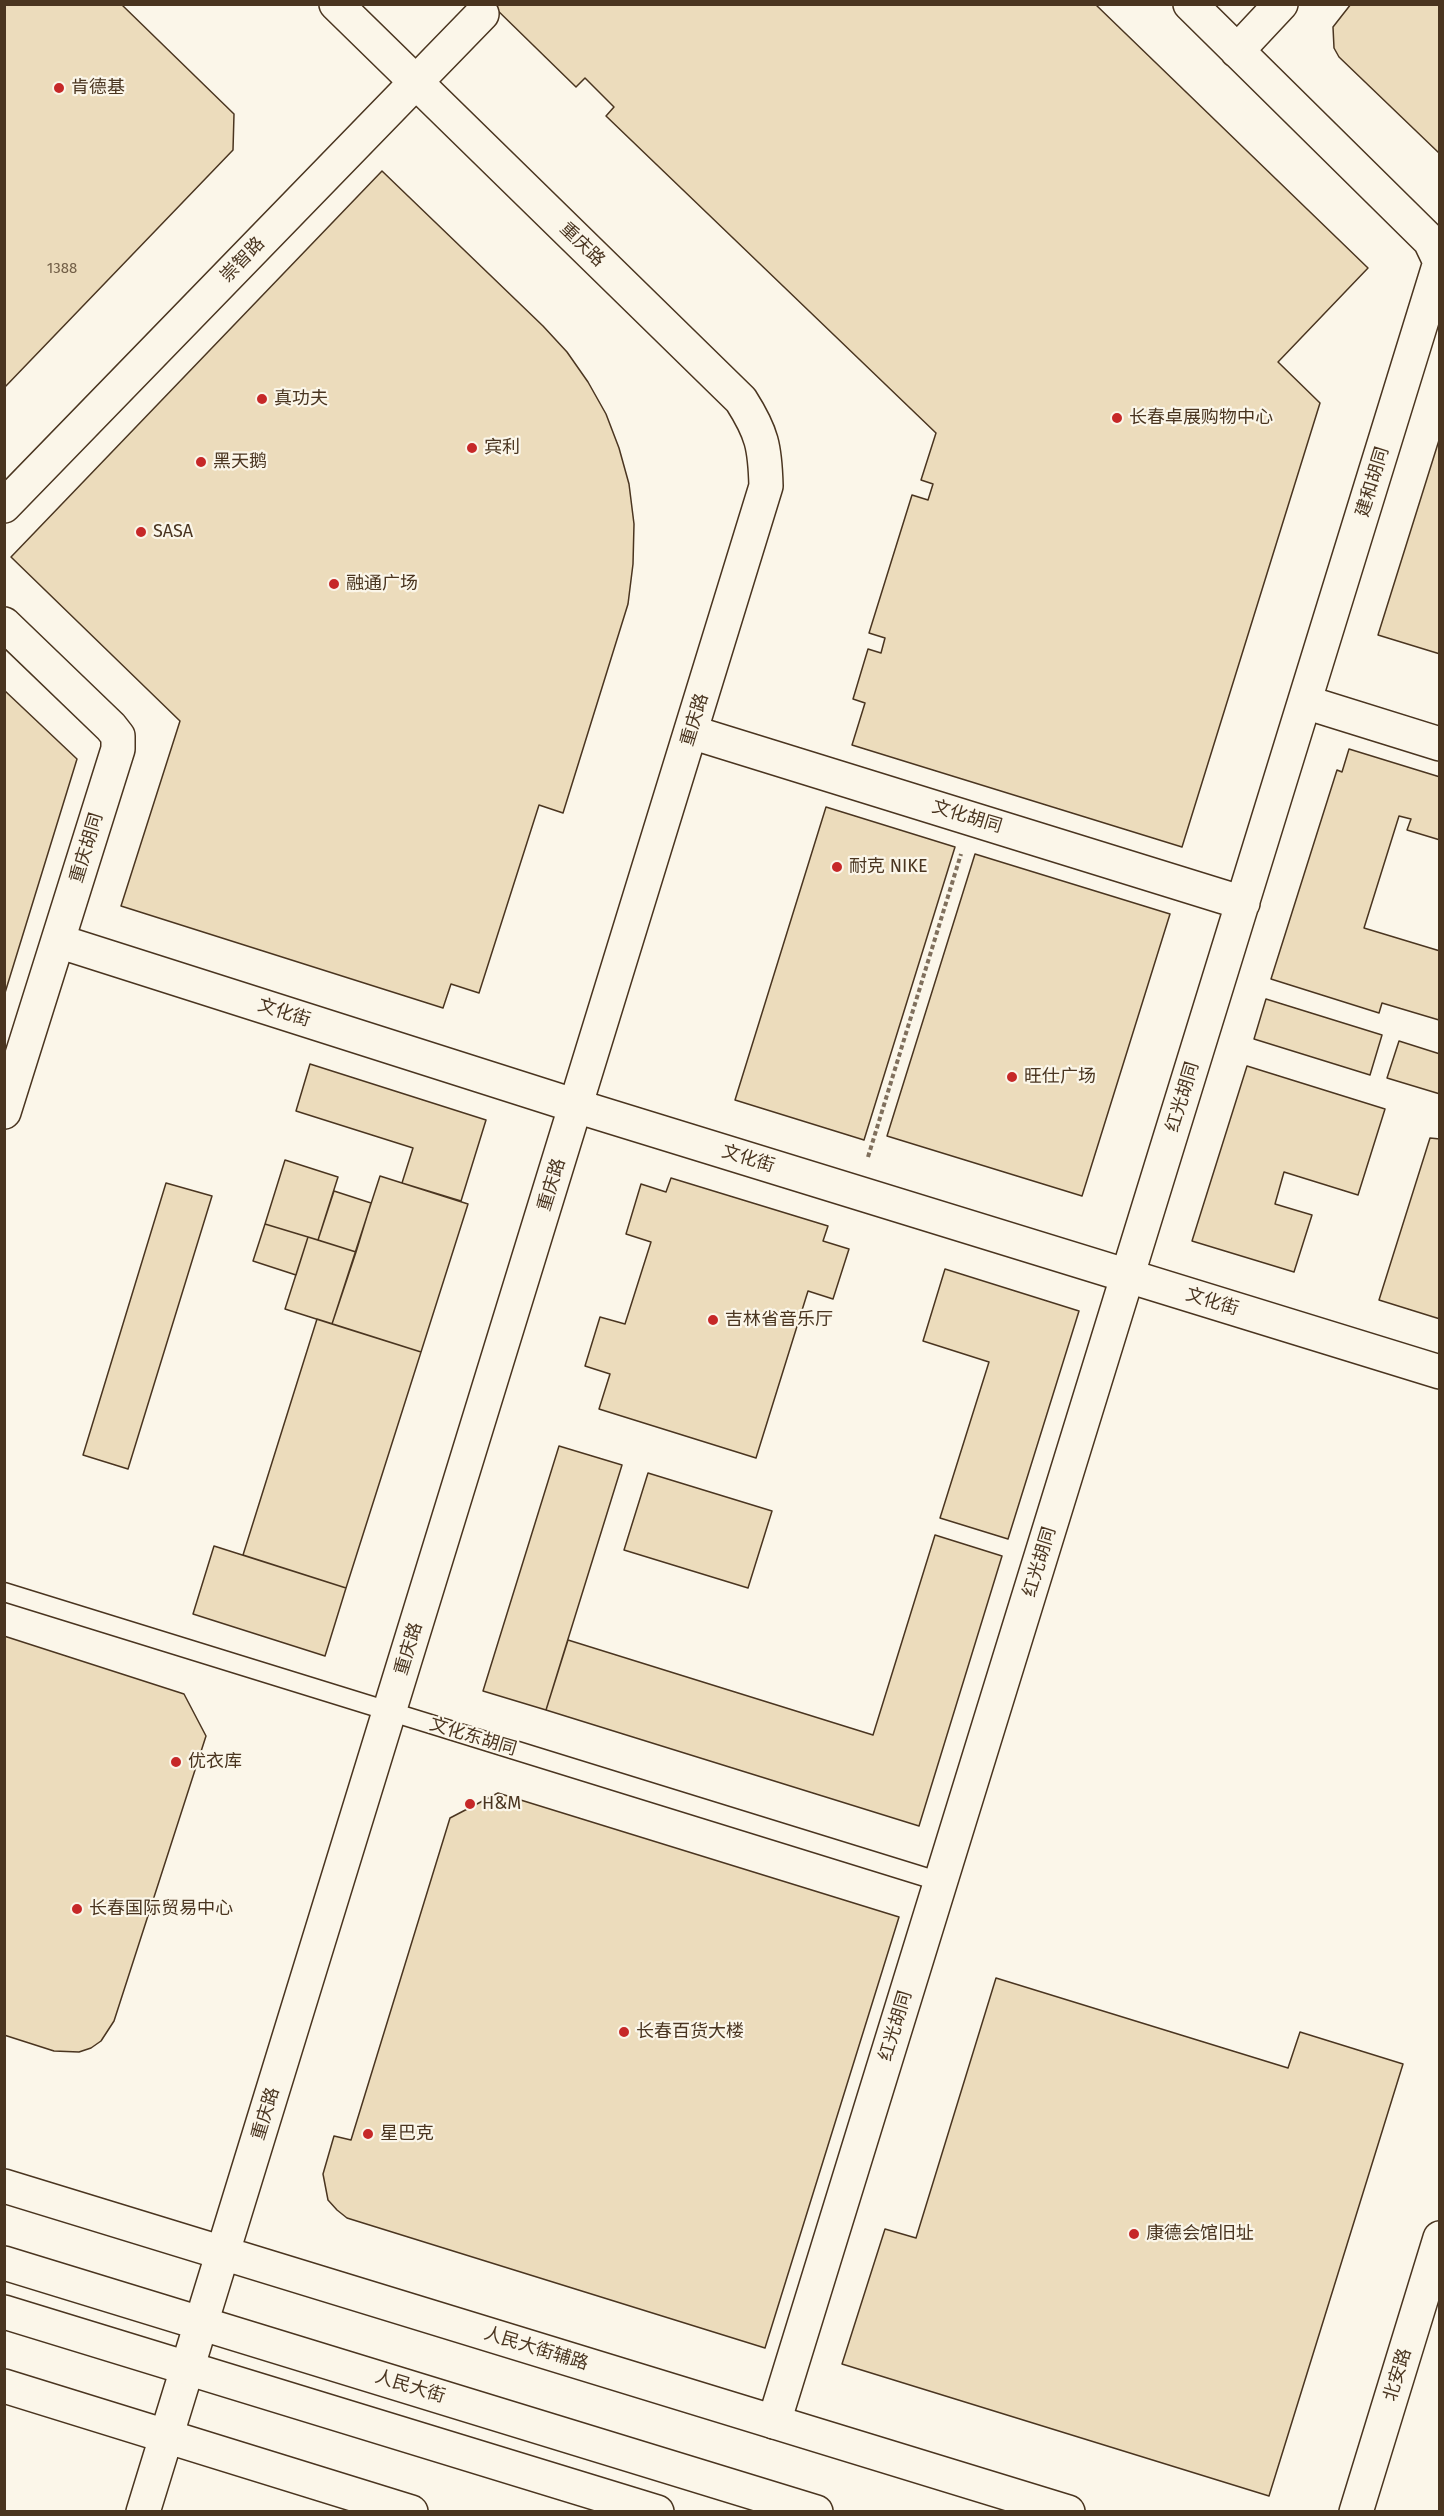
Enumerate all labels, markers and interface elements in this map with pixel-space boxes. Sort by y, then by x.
place label: 肯德基 [71,77,125,99]
marker: 肯德基 [52,81,66,95]
street label: 重庆路 [555,218,609,272]
street label: 崇智路 [216,233,270,287]
house number: 1388 [47,260,77,278]
place label: 真功夫 [274,388,328,410]
marker: 真功夫 [255,392,269,406]
place label: 长春卓展购物中心 [1129,407,1273,429]
marker: 长春卓展购物中心 [1110,411,1124,425]
place label: 宾利 [484,437,520,459]
marker: 宾利 [465,441,479,455]
street label: 建和胡同 [1352,444,1394,520]
place label: 黑天鹅 [213,451,267,473]
marker: 黑天鹅 [194,455,208,469]
place label: SASA [153,521,193,543]
marker: SASA [134,525,148,539]
place label: 融通广场 [346,573,418,595]
marker: 融通广场 [327,577,341,591]
street label: 重庆路 [677,691,713,749]
street label: 文化胡同 [929,796,1005,838]
street label: 重庆胡同 [66,810,108,886]
place label: 耐克 NIKE [849,856,928,878]
marker: 耐克 NIKE [830,860,844,874]
street label: 文化街 [255,994,313,1032]
street label: 红光胡同 [1162,1059,1204,1135]
place label: 旺仕广场 [1024,1066,1096,1088]
marker: 旺仕广场 [1005,1070,1019,1084]
street label: 文化街 [719,1141,777,1177]
street label: 重庆路 [534,1156,570,1214]
street label: 文化街 [1183,1284,1241,1320]
place label: 吉林省音乐厅 [725,1309,833,1331]
marker: 吉林省音乐厅 [706,1313,720,1327]
street label: 红光胡同 [1019,1524,1061,1600]
street label: 重庆路 [391,1620,427,1678]
street label: 文化东胡同 [427,1714,519,1760]
place label: 优衣库 [188,1751,242,1773]
marker: 优衣库 [169,1755,183,1769]
place label: H&M [482,1793,521,1815]
marker: H&M [463,1797,477,1811]
place label: 长春国际贸易中心 [89,1898,233,1920]
marker: 长春国际贸易中心 [70,1902,84,1916]
street label: 红光胡同 [875,1988,917,2064]
place label: 长春百货大楼 [636,2021,744,2043]
marker: 长春百货大楼 [617,2025,631,2039]
street label: 重庆路 [248,2085,284,2143]
place label: 星巴克 [380,2123,434,2145]
marker: 星巴克 [361,2127,375,2141]
place label: 康德会馆旧址 [1146,2223,1254,2245]
marker: 康德会馆旧址 [1127,2227,1141,2241]
street label: 人民大街辅路 [481,2323,591,2375]
street label: 北安路 [1380,2346,1416,2404]
street label: 人民大街 [372,2366,448,2408]

